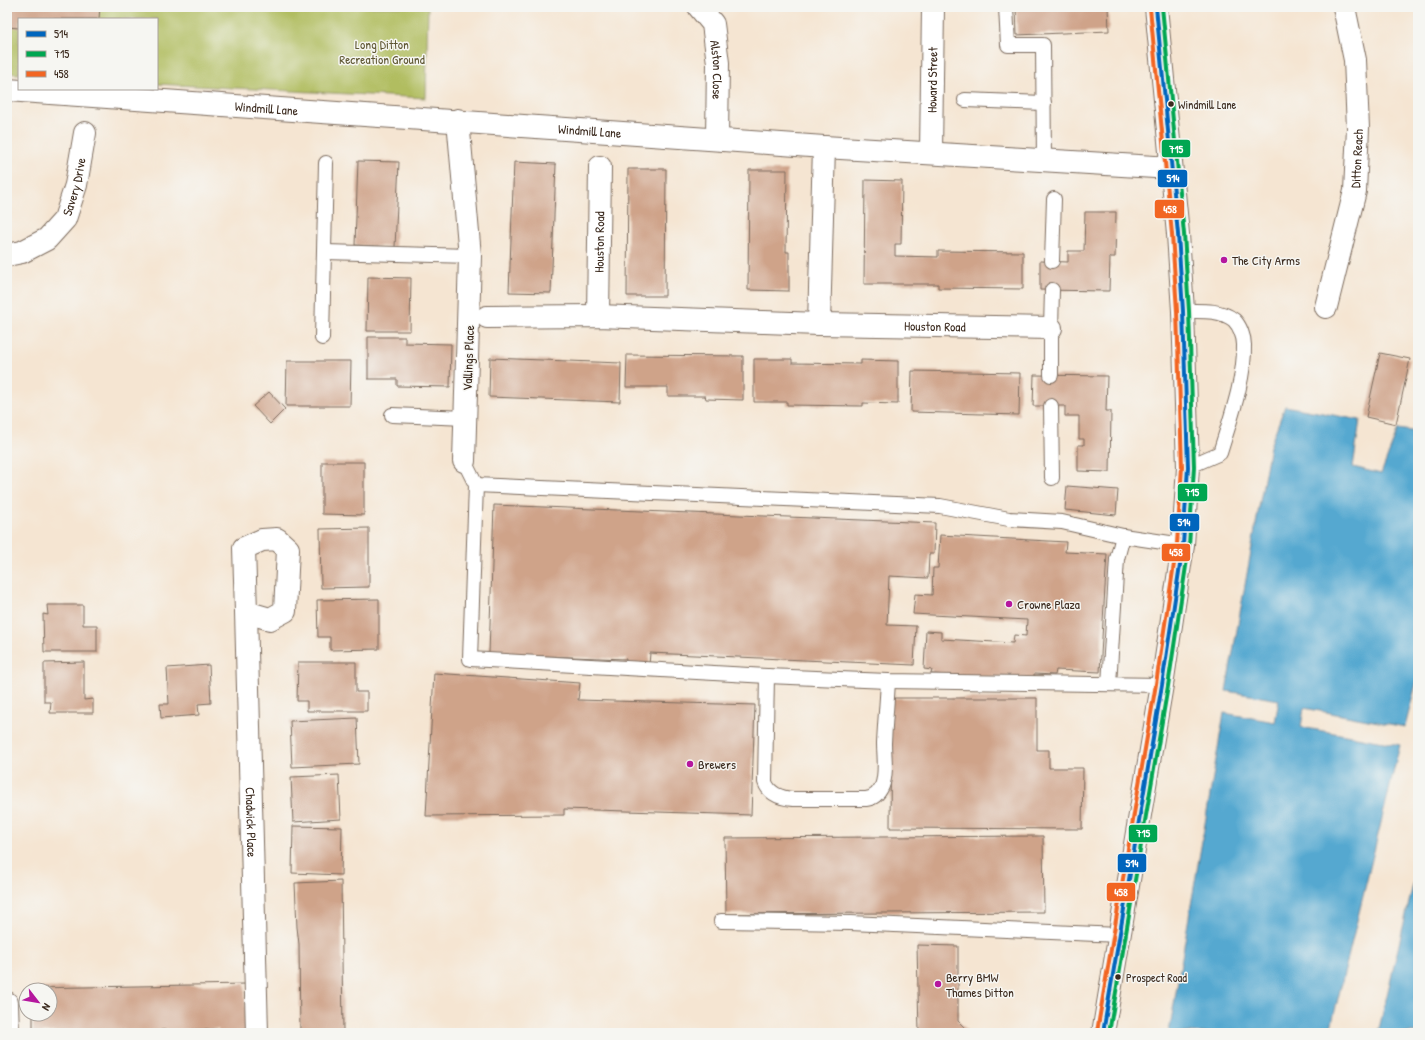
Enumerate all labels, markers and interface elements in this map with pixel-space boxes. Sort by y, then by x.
legend [18,18,158,90]
text: 514 [54,25,68,42]
park label: Long Ditton Recreation Ground [339,35,425,68]
street label: Alston Close [706,39,727,100]
text: 715 [54,45,69,62]
street label: Howard Street [923,46,941,113]
text: 458 [54,65,69,82]
place label: Windmill Lane [1178,96,1237,113]
street label: Windmill Lane [234,97,299,119]
marker: Windmill Lane [1166,99,1176,109]
street label: Windmill Lane [557,119,622,142]
street label: Ditton Reach [1346,128,1367,188]
line badge: 715 [1161,139,1191,158]
text: 715 [1168,142,1183,156]
street label: Savery Drive [58,156,90,218]
line badge: 514 [1157,169,1188,188]
text: 514 [1167,171,1179,185]
line badge: 458 [1154,199,1185,219]
text: 458 [1163,202,1177,216]
street label: Houston Road [590,211,608,273]
place label: The City Arms [1232,251,1300,269]
marker: The City Arms [1219,255,1229,265]
street label: Houston Road [904,316,966,336]
street label: Vallings Place [458,325,478,391]
line badge: 715 [1177,483,1208,502]
text: 715 [1184,485,1199,499]
line badge: 514 [1169,513,1200,532]
text: 514 [1178,515,1190,529]
line badge: 458 [1161,543,1191,562]
text: 458 [1169,545,1183,559]
place label: Crowne Plaza [1017,595,1080,613]
marker: Crowne Plaza [1004,599,1014,609]
place label: Brewers [698,755,736,773]
marker: Brewers [685,759,695,769]
street label: Chadwick Place [242,787,261,858]
line badge: 715 [1128,824,1158,843]
text: 715 [1135,826,1150,840]
line badge: 514 [1117,853,1147,873]
text: 514 [1126,856,1138,870]
line badge: 458 [1106,882,1136,902]
text: 458 [1114,885,1128,899]
place label: Berry BMW Thames Ditton [946,968,1014,1001]
place label: Prospect Road [1126,969,1187,986]
marker: Prospect Road [1113,972,1123,982]
marker: Berry BMW Thames Ditton [933,979,943,989]
north arrow [18,982,58,1022]
text: N [39,1001,54,1013]

